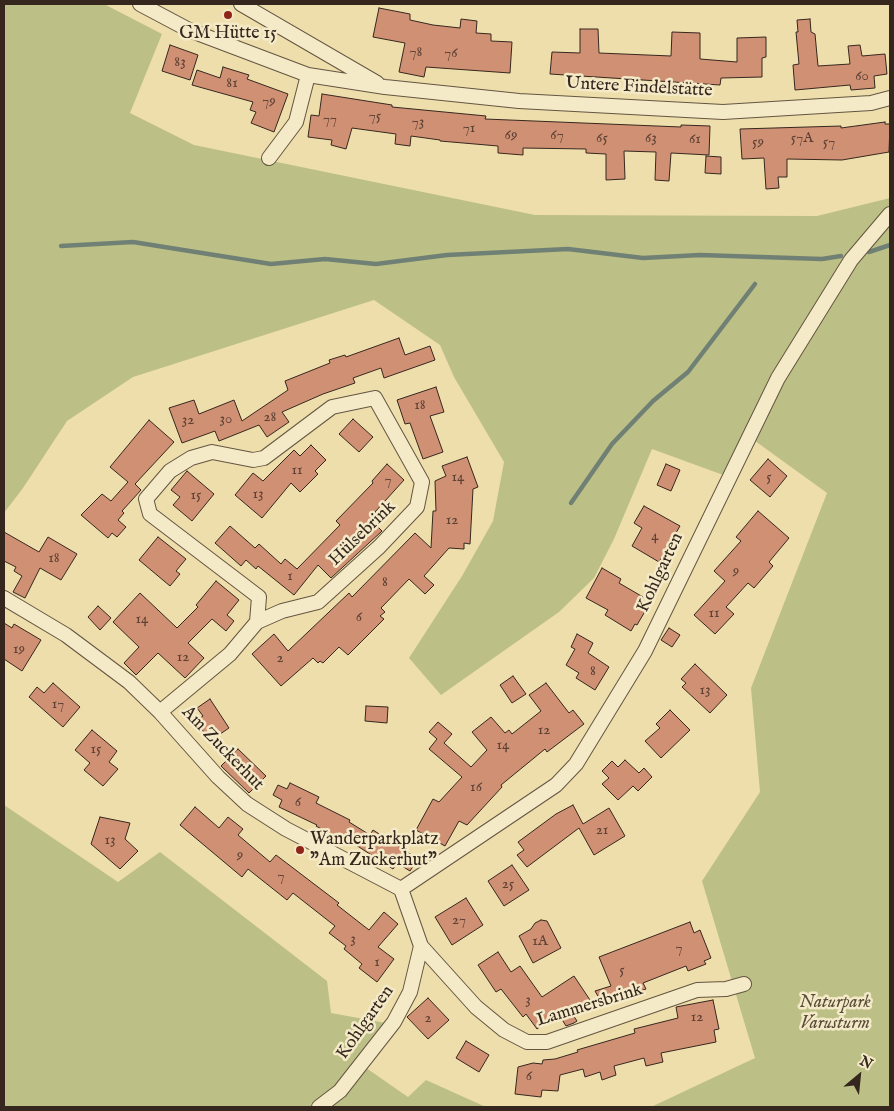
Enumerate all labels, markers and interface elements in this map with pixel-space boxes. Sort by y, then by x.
marker: GM Hütte 15 [222,9,234,21]
place label: GM Hütte 15 [179,23,277,45]
house number: 78 [410,44,422,62]
house number: 76 [444,45,458,63]
house number: 83 [174,54,186,72]
house number: 60 [855,68,869,86]
street label: Untere Findelstätte [565,73,713,103]
house number: 81 [226,75,238,93]
house number: 79 [262,93,276,111]
house number: 75 [369,108,381,126]
house number: 77 [323,111,337,129]
house number: 73 [412,114,424,132]
house number: 71 [463,120,475,138]
house number: 69 [505,127,517,145]
house number: 67 [550,127,564,145]
house number: 65 [596,130,608,148]
house number: 63 [645,130,657,148]
house number: 57A [791,130,813,148]
house number: 61 [689,131,701,149]
house number: 59 [752,134,764,152]
house number: 57 [823,134,835,152]
house number: 18 [414,397,426,415]
house number: 28 [264,409,276,427]
house number: 30 [220,411,232,429]
house number: 32 [182,412,194,430]
house number: 11 [291,462,303,480]
house number: 14 [452,469,464,487]
house number: 5 [766,469,772,487]
house number: 7 [384,472,392,490]
house number: 13 [252,486,264,504]
house number: 15 [190,487,202,505]
street label: Hülsebrink [325,497,401,571]
house number: 12 [446,512,458,530]
house number: 4 [651,528,659,546]
street label: Kohlgarten [633,530,689,616]
house number: 18 [48,550,60,568]
house number: 9 [733,563,739,581]
house number: 1 [287,568,293,586]
house number: 8 [382,574,388,592]
house number: 11 [708,605,720,623]
house number: 6 [356,609,362,627]
house number: 14 [136,611,148,629]
house number: 19 [13,641,25,659]
house number: 12 [177,649,189,667]
house number: 2 [276,650,284,668]
house number: 8 [590,663,596,681]
house number: 13 [699,682,711,700]
house number: 17 [52,696,64,714]
street label: Am Zuckerhut [176,702,268,796]
house number: 12 [538,722,550,740]
house number: 14 [497,737,509,755]
house number: 15 [90,741,102,759]
house number: 16 [470,779,482,797]
house number: 6 [295,794,301,812]
house number: 21 [596,822,608,840]
place label: Wanderparkplatz "Am Zuckerhut" [310,829,438,872]
house number: 13 [104,832,116,850]
marker: Wanderparkplatz "Am Zuckerhut" [294,844,306,856]
house number: 9 [237,847,243,865]
house number: 7 [277,868,285,886]
house number: 25 [502,876,514,894]
house number: 27 [452,912,466,930]
house number: 3 [350,931,356,949]
house number: 1A [532,933,548,951]
house number: 7 [675,940,683,958]
house number: 1 [374,954,380,972]
house number: 5 [619,962,625,980]
street label: Lammersbrink [534,980,646,1032]
street label: Kohlgarten [333,982,399,1064]
house number: 3 [525,992,531,1010]
park label: Naturpark Varusturm [799,992,871,1034]
house number: 12 [691,1009,703,1027]
house number: 2 [424,1010,432,1028]
north arrow [834,1051,884,1101]
text: N [856,1052,876,1074]
house number: 6 [526,1068,532,1086]

